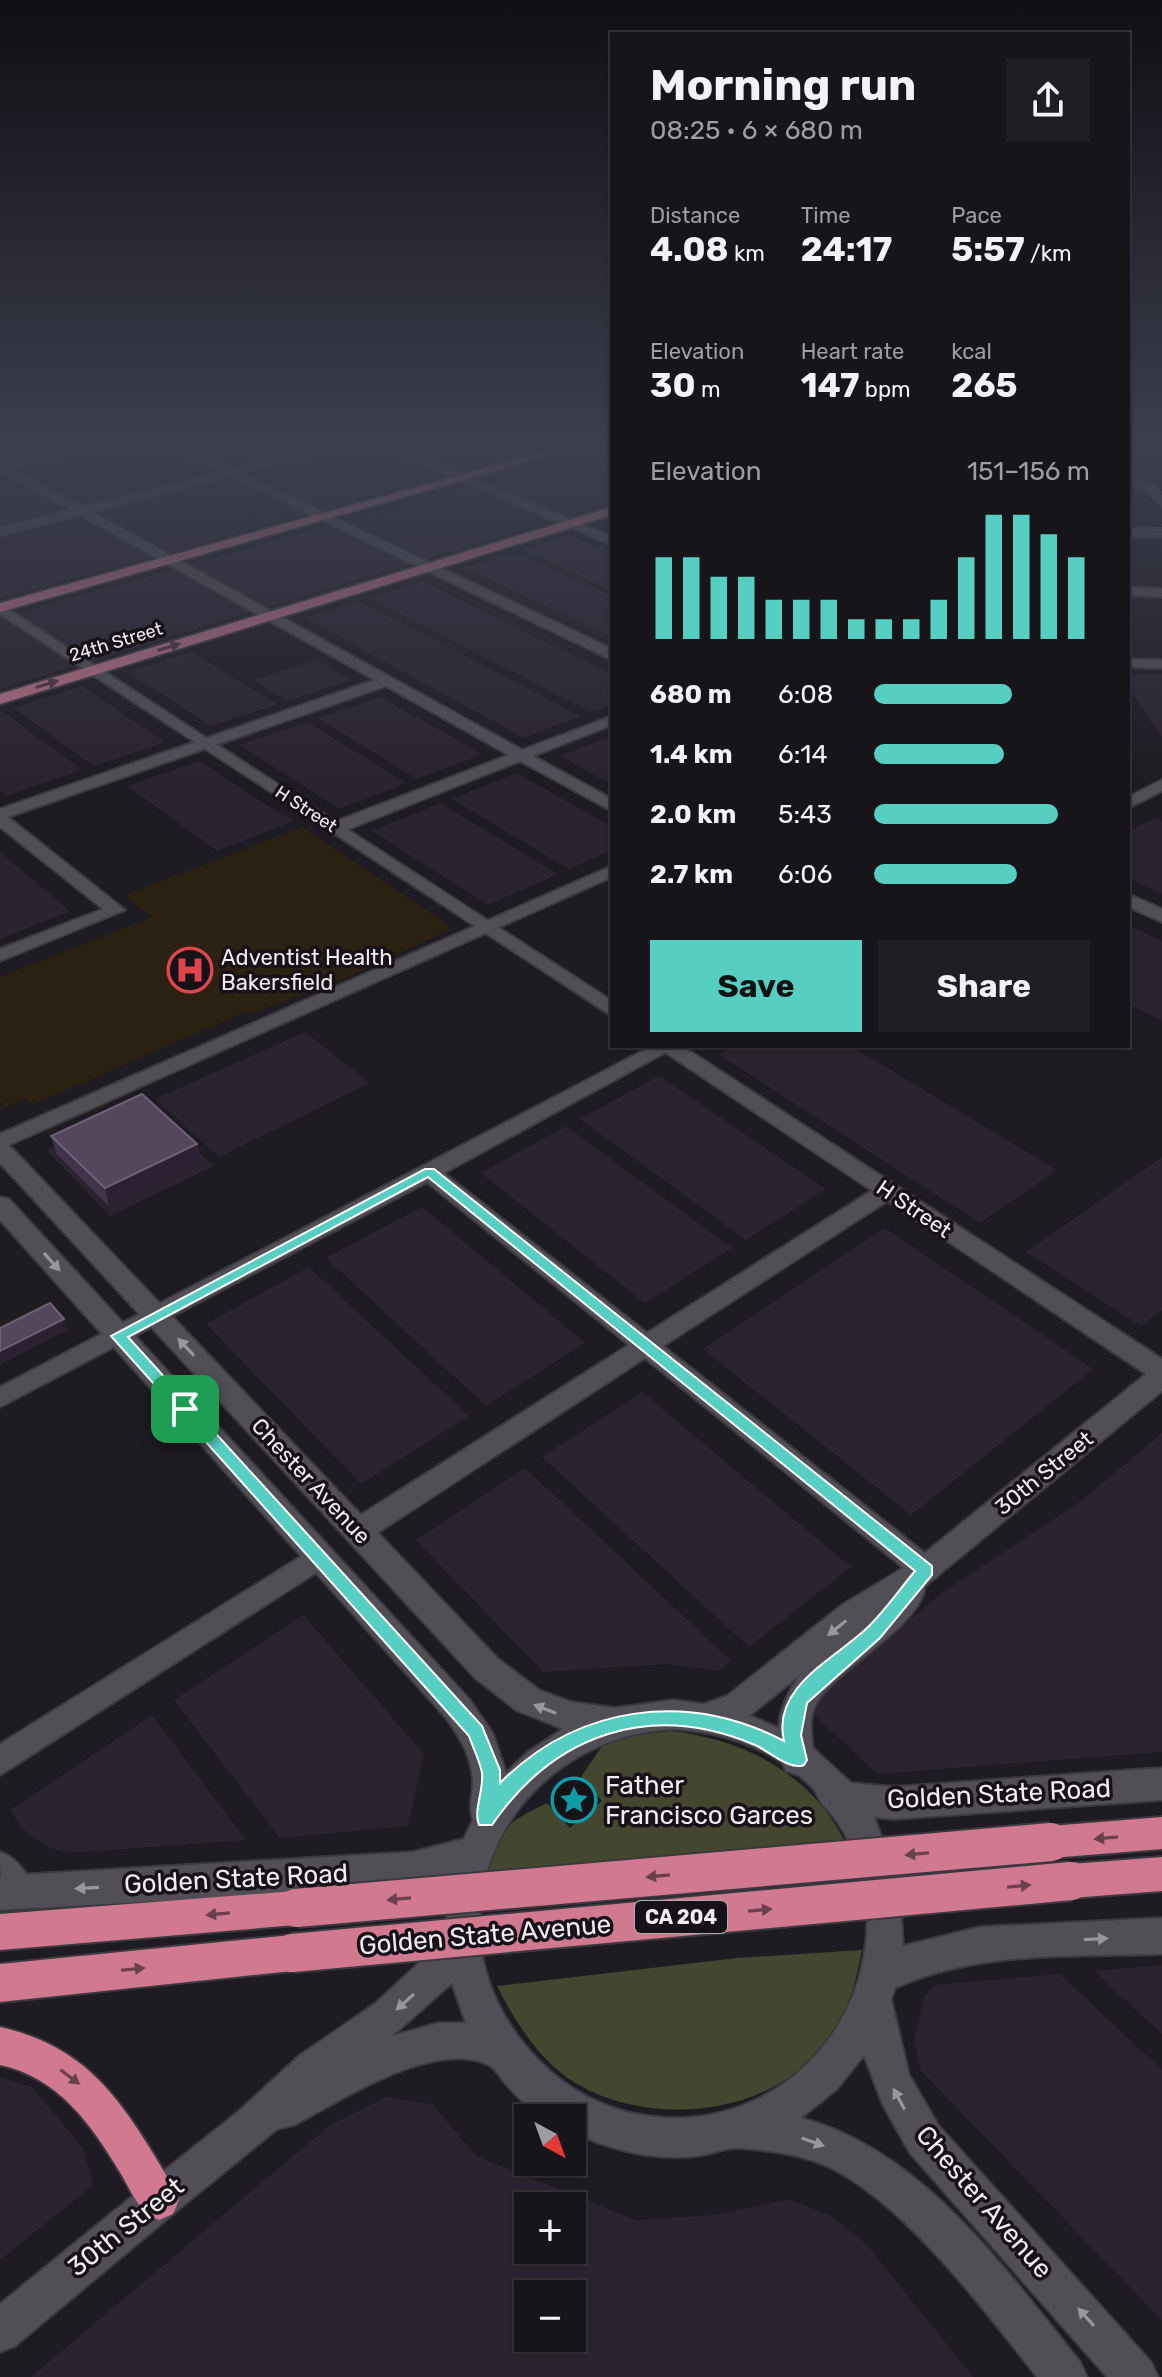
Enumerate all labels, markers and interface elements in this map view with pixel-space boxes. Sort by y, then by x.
button: share [1006,58,1090,142]
text: Morning run [650,59,916,111]
text: 08:25 · 6 × 680 m [650,115,863,146]
text: Distance [650,202,740,229]
text: Time [801,202,851,229]
text: Pace [951,202,1002,229]
text: 4.08 [650,229,729,270]
text: 24:17 [801,229,892,270]
text: 5:57 [951,229,1025,270]
text: km [729,240,765,267]
text: /km [1025,240,1072,267]
text: Elevation [650,338,744,365]
text: Heart rate [801,338,904,365]
text: kcal [951,338,992,365]
text: 30 [650,365,696,406]
text: 147 [801,365,859,406]
text: 265 [951,365,1018,406]
text: m [696,376,720,403]
text: bpm [859,376,911,403]
text: Elevation [650,456,761,487]
text: 151–156 m [967,456,1090,487]
street label: 24th Street [67,617,165,667]
one-way arrow [157,640,181,652]
one-way arrow [36,678,60,690]
text: 680 m [650,679,732,710]
text: 6:08 [778,679,833,710]
text: 1.4 km [650,739,732,770]
text: 6:14 [778,739,828,770]
street label: H Street [271,781,341,837]
text: 2.0 km [650,799,736,830]
text: 5:43 [778,799,832,830]
text: 2.7 km [650,859,733,890]
text: 6:06 [778,859,833,890]
button: Save [650,940,862,1032]
button: Share [878,940,1090,1032]
place label: Adventist Health Bakersfield [221,944,393,996]
hospital icon: Adventist Health Bakersfield [166,946,214,994]
street label: H Street [871,1174,957,1244]
one-way arrow [43,1253,61,1272]
one-way arrow [177,1338,195,1357]
pin [151,1375,219,1443]
icon: arrive [163,1387,207,1431]
street label: Chester Avenue [246,1412,376,1550]
street label: 30th Street [990,1425,1099,1521]
one-way arrow [827,1619,847,1636]
one-way arrow [533,1702,557,1715]
place label: Father Francisco Garces [605,1770,813,1831]
street label: Golden State Road [886,1773,1112,1815]
place icon: Father Francisco Garces [550,1776,598,1824]
one-way arrow [1093,1831,1118,1844]
one-way arrow [904,1848,929,1861]
street label: Golden State Road [123,1858,349,1900]
one-way arrow [645,1870,670,1883]
one-way arrow [1007,1879,1032,1892]
one-way arrow [74,1881,99,1894]
one-way arrow [386,1892,411,1905]
road number: CA 204 [635,1901,727,1933]
one-way arrow [748,1903,773,1916]
one-way arrow [205,1908,230,1921]
street label: Golden State Avenue [358,1909,612,1961]
one-way arrow [1084,1933,1109,1946]
one-way arrow [121,1963,146,1976]
one-way arrow [395,1993,415,2010]
one-way arrow [60,2068,80,2084]
one-way arrow [893,2088,906,2111]
north arrow [514,2104,586,2176]
map controls [514,2104,586,2352]
street label: Chester Avenue [909,2119,1059,2285]
one-way arrow [801,2136,825,2148]
street label: 30th Street [62,2171,190,2283]
button: + [514,2192,586,2264]
button: − [514,2280,586,2352]
one-way arrow [1078,2308,1096,2327]

